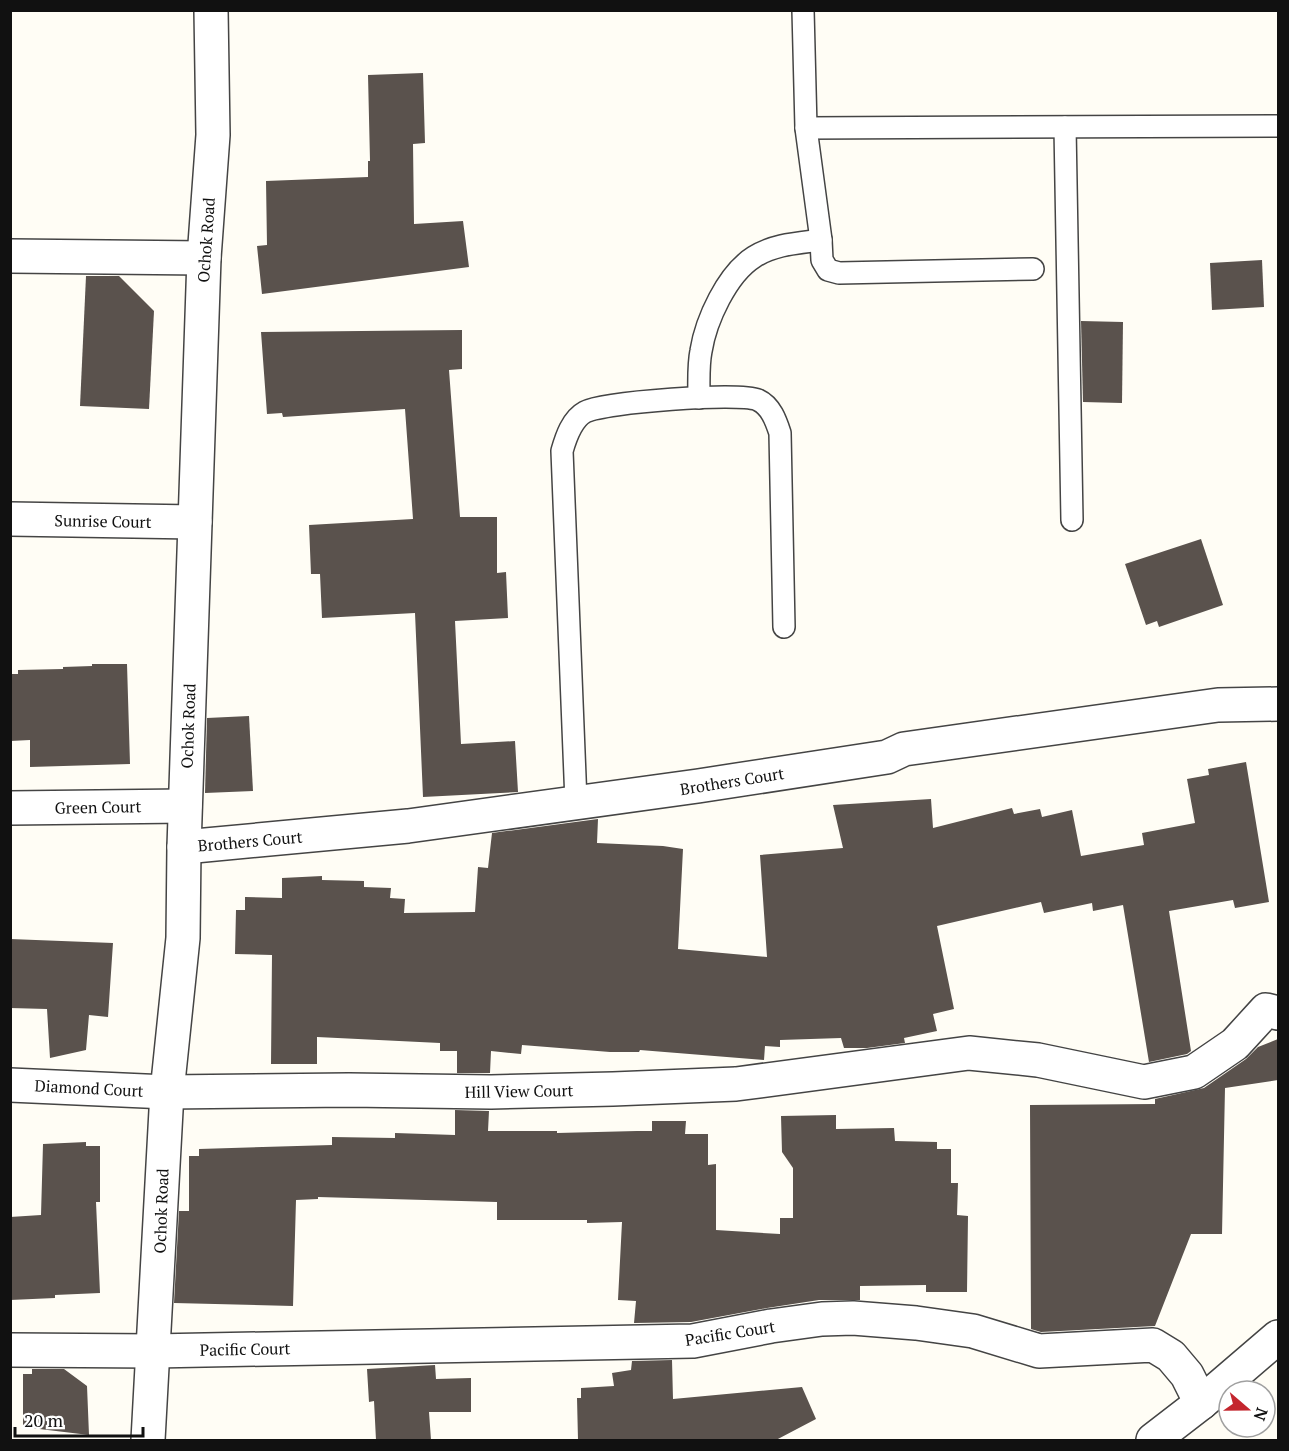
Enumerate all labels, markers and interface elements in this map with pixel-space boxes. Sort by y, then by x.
street label: Ochok Road [192,197,220,283]
street label: Sunrise Court [54,509,152,533]
street label: Ochok Road [176,683,200,769]
street label: Brothers Court [678,762,786,800]
street label: Green Court [54,795,142,819]
street label: Brothers Court [197,825,303,857]
street label: Diamond Court [34,1074,144,1102]
street label: Hill View Court [464,1079,574,1103]
street label: Ochok Road [149,1168,173,1254]
street label: Pacific Court [683,1315,777,1351]
street label: Pacific Court [199,1337,291,1361]
north arrow [1217,1379,1277,1439]
scale bar [15,1400,142,1438]
text: N [1249,1405,1274,1424]
text: 20 m [24,1408,64,1432]

